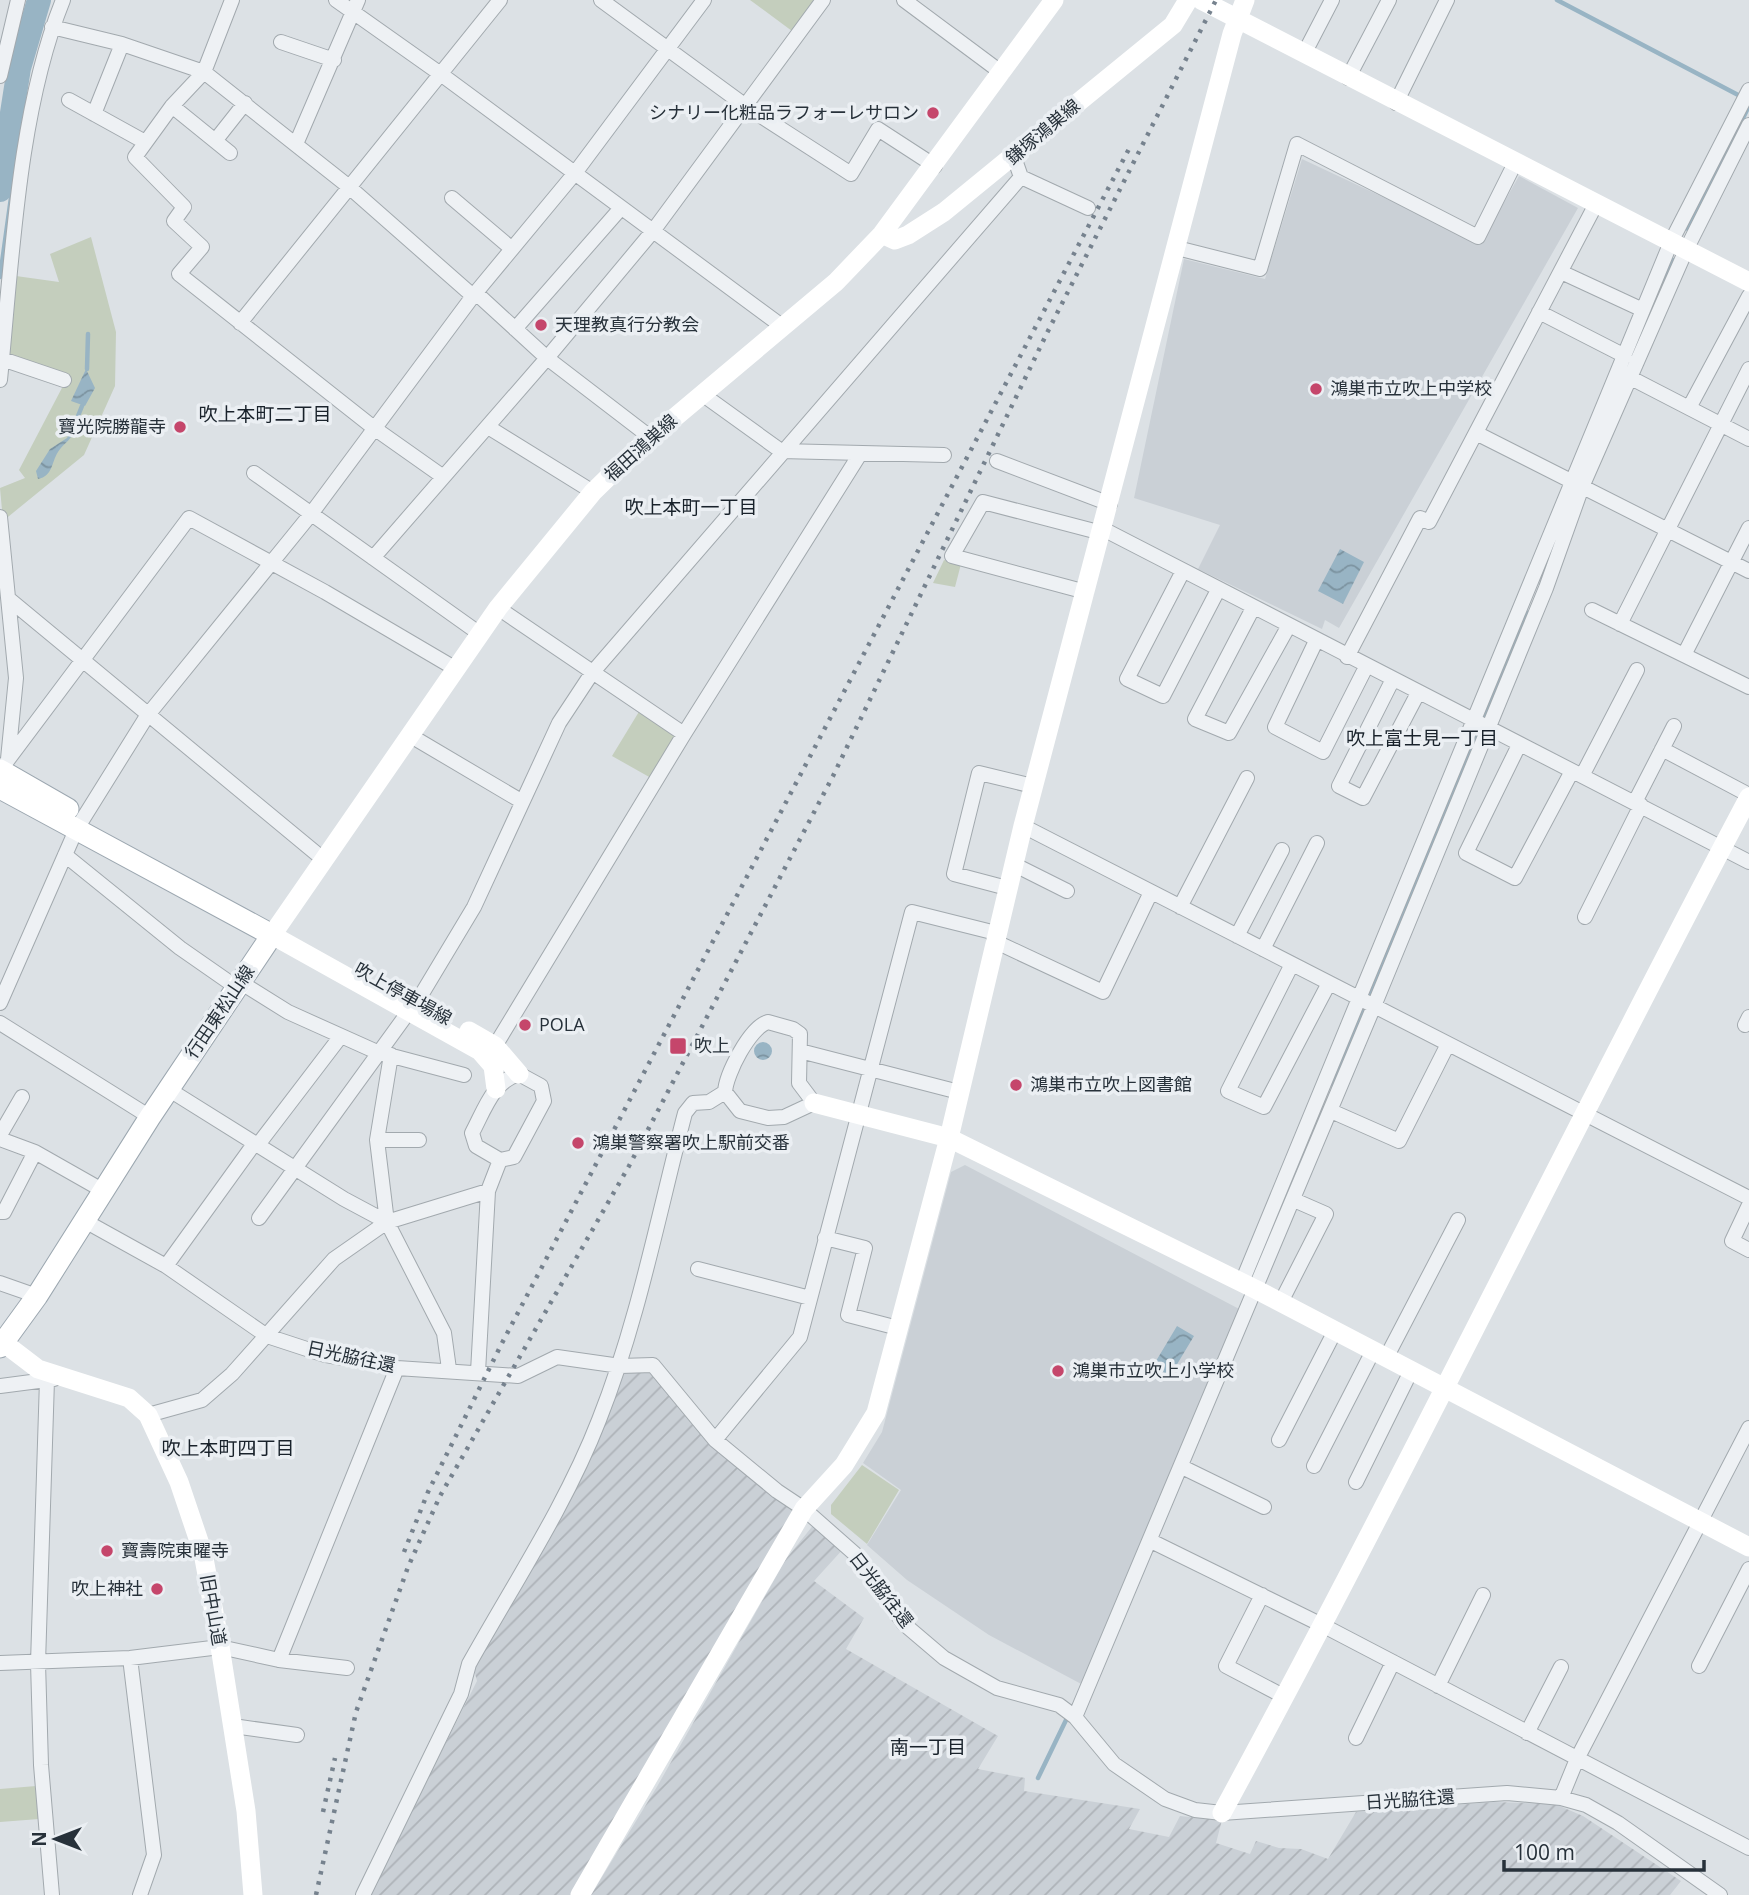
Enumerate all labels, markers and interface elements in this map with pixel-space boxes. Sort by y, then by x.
street label: 鎌塚鴻巣線 [1000,93,1085,169]
place label: シナリー化粧品ラフォーレサロン [649,100,919,124]
marker: シナリー化粧品ラフォーレサロン [925,105,941,121]
place label: 天理教真行分教会 [555,312,699,336]
marker: 天理教真行分教会 [533,317,549,333]
place label: 鴻巣市立吹上中学校 [1330,376,1492,400]
marker: 鴻巣市立吹上中学校 [1308,381,1324,397]
district label: 吹上本町二丁目 [198,401,332,427]
street label: 福田鴻巣線 [599,408,682,486]
place label: 寶光院勝龍寺 [58,414,166,438]
marker: 寶光院勝龍寺 [172,419,188,435]
district label: 吹上本町一丁目 [624,494,758,520]
district label: 吹上富士見一丁目 [1346,725,1498,751]
street label: 吹上停車場線 [350,956,457,1030]
street label: 行田東松山線 [179,960,259,1063]
place label: POLA [539,1012,585,1036]
marker: POLA [517,1017,533,1033]
place label: 吹上 [694,1033,730,1057]
marker: 吹上 [668,1036,688,1056]
place label: 鴻巣市立吹上図書館 [1030,1072,1192,1096]
marker: 鴻巣市立吹上図書館 [1008,1077,1024,1093]
place label: 鴻巣警察署吹上駅前交番 [592,1130,790,1154]
marker: 鴻巣警察署吹上駅前交番 [570,1135,586,1151]
street label: 日光脇往還 [305,1335,398,1377]
place label: 鴻巣市立吹上小学校 [1072,1358,1234,1382]
marker: 鴻巣市立吹上小学校 [1050,1363,1066,1379]
district label: 吹上本町四丁目 [161,1435,295,1461]
place label: 寶壽院東曜寺 [121,1538,229,1562]
marker: 寶壽院東曜寺 [99,1543,115,1559]
street label: 日光脇往還 [845,1547,919,1632]
street label: 旧中山道 [196,1572,232,1647]
place label: 吹上神社 [71,1576,143,1600]
marker: 吹上神社 [149,1581,165,1597]
district label: 南一丁目 [890,1734,966,1760]
street label: 日光脇往還 [1364,1784,1456,1814]
north arrow [21,1804,91,1874]
scale bar [1504,1828,1704,1872]
text: N [26,1831,52,1847]
text: 100 m [1514,1838,1575,1866]

